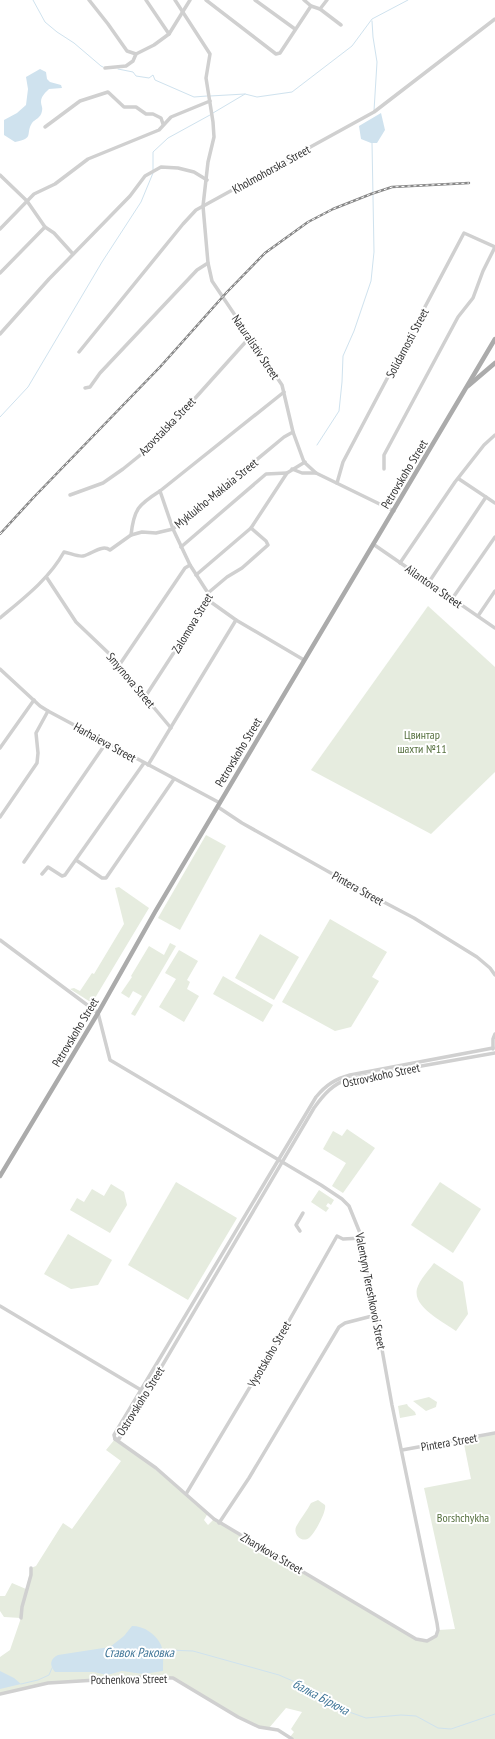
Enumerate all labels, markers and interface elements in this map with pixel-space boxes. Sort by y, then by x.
street label: Kholmohorska Street [229,141,313,197]
street label: Solidarnosti Street [382,305,432,380]
street label: Naturalistiv Street [229,312,284,383]
street label: Azovstalska Street [135,393,199,458]
street label: Petrovskoho Street [377,436,431,511]
street label: Myklukho-Maklaia Street [171,454,261,531]
street label: Ailantova Street [403,561,466,612]
street label: Zalomova Street [168,590,216,656]
street label: Smyrnova Street [103,649,159,711]
street label: Petrovskoho Street [211,714,265,789]
street label: Harhaieva Street [71,719,139,766]
park label: Цвинтар шахти №11 [397,727,447,756]
street label: Pintera Street [329,868,387,909]
street label: Petrovskoho Street [48,994,102,1069]
street label: Ostrovskoho Street [341,1059,422,1091]
street label: Valentyny Tereshkovoi Street [352,1230,390,1351]
street label: Vysotskoho Street [243,1318,294,1391]
street label: Ostrovskoho Street [113,1363,168,1438]
street label: Pintera Street [420,1430,479,1454]
park label: Borshchykha [437,1510,489,1525]
street label: Zharykova Street [238,1529,306,1577]
water label: Ставок Раковка [104,1644,175,1661]
street label: Pochenkova Street [91,1671,168,1687]
water label: балка Бірюча [290,1675,353,1719]

